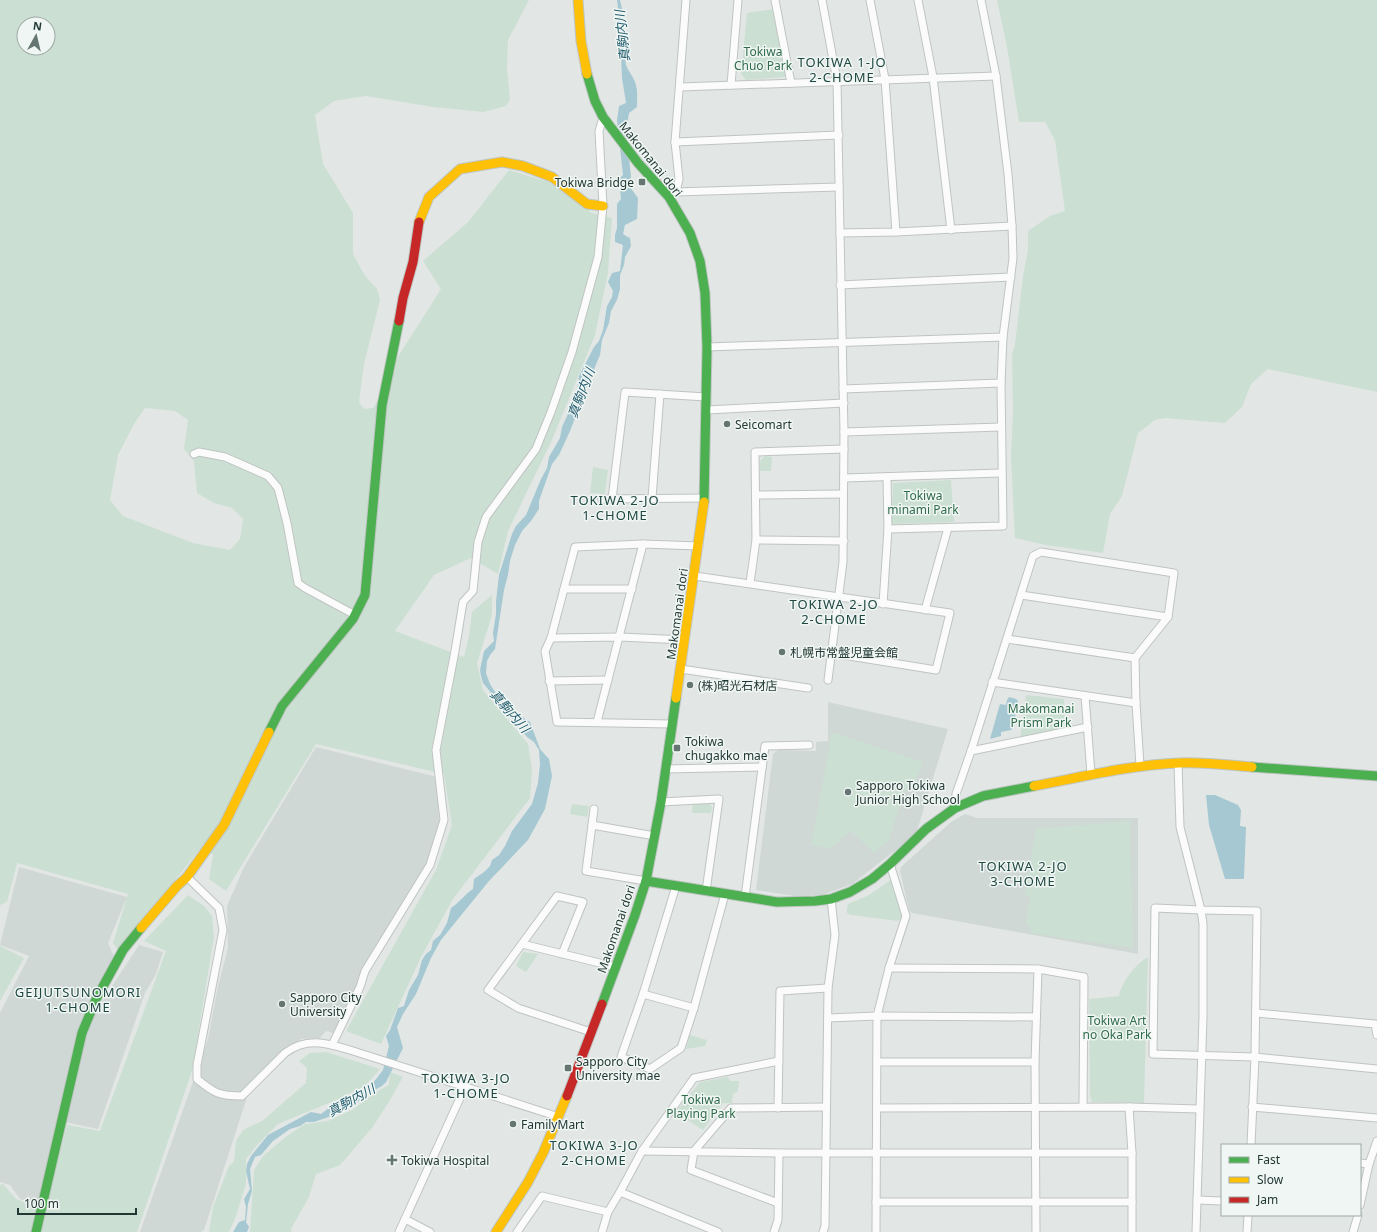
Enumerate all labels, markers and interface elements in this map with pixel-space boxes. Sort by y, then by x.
water label: 真駒内川 [610,7,634,63]
north arrow [16,16,56,56]
text: N [32,18,43,34]
park label: Tokiwa Chuo Park [734,43,793,74]
district label: TOKIWA 1-JO 2-CHOME [797,53,887,86]
street label: Makomanai dori [615,118,687,200]
place label: Tokiwa Bridge [555,174,634,191]
marker: Tokiwa Bridge [637,177,647,187]
water label: 真駒内川 [563,364,599,421]
place label: Seicomart [735,416,792,433]
marker: Seicomart [722,419,732,429]
park label: Tokiwa minami Park [887,487,959,518]
district label: TOKIWA 2-JO 1-CHOME [570,491,660,524]
street label: Makomanai dori [662,567,692,661]
district label: TOKIWA 2-JO 2-CHOME [789,595,879,628]
place label: 札幌市常盤児童会館 [790,644,898,661]
marker: 札幌市常盤児童会館 [777,647,787,657]
place label: (株)昭光石材店 [698,677,777,694]
marker: (株)昭光石材店 [685,680,695,690]
water label: 真駒内川 [486,685,535,738]
park label: Makomanai Prism Park [1008,700,1074,731]
place label: Tokiwa chugakko mae [685,733,768,764]
marker: Tokiwa chugakko mae [672,743,682,753]
place label: Sapporo Tokiwa Junior High School [855,777,960,808]
marker: Sapporo Tokiwa Junior High School [843,787,853,797]
district label: TOKIWA 2-JO 3-CHOME [978,857,1068,890]
street label: Makomanai dori [593,883,639,975]
district label: GEIJUTSUNOMORI 1-CHOME [15,983,141,1016]
place label: Sapporo City University [290,989,362,1020]
marker: Sapporo City University [277,999,287,1009]
park label: Tokiwa Art no Oka Park [1083,1012,1152,1043]
place label: Sapporo City University mae [576,1053,660,1084]
marker: Sapporo City University mae [563,1063,573,1073]
district label: TOKIWA 3-JO 1-CHOME [421,1069,511,1102]
water label: 真駒内川 [324,1079,380,1120]
park label: Tokiwa Playing Park [666,1091,736,1122]
place label: FamilyMart [521,1116,585,1133]
marker: FamilyMart [508,1119,518,1129]
district label: TOKIWA 3-JO 2-CHOME [549,1136,639,1169]
legend [1221,1144,1361,1216]
text: Fast [1257,1151,1281,1168]
place label: Tokiwa Hospital [401,1152,489,1169]
marker: Tokiwa Hospital [386,1154,398,1166]
text: Slow [1257,1171,1284,1188]
scale bar [18,1190,136,1216]
text: Jam [1256,1191,1278,1208]
text: 100 m [24,1195,59,1212]

